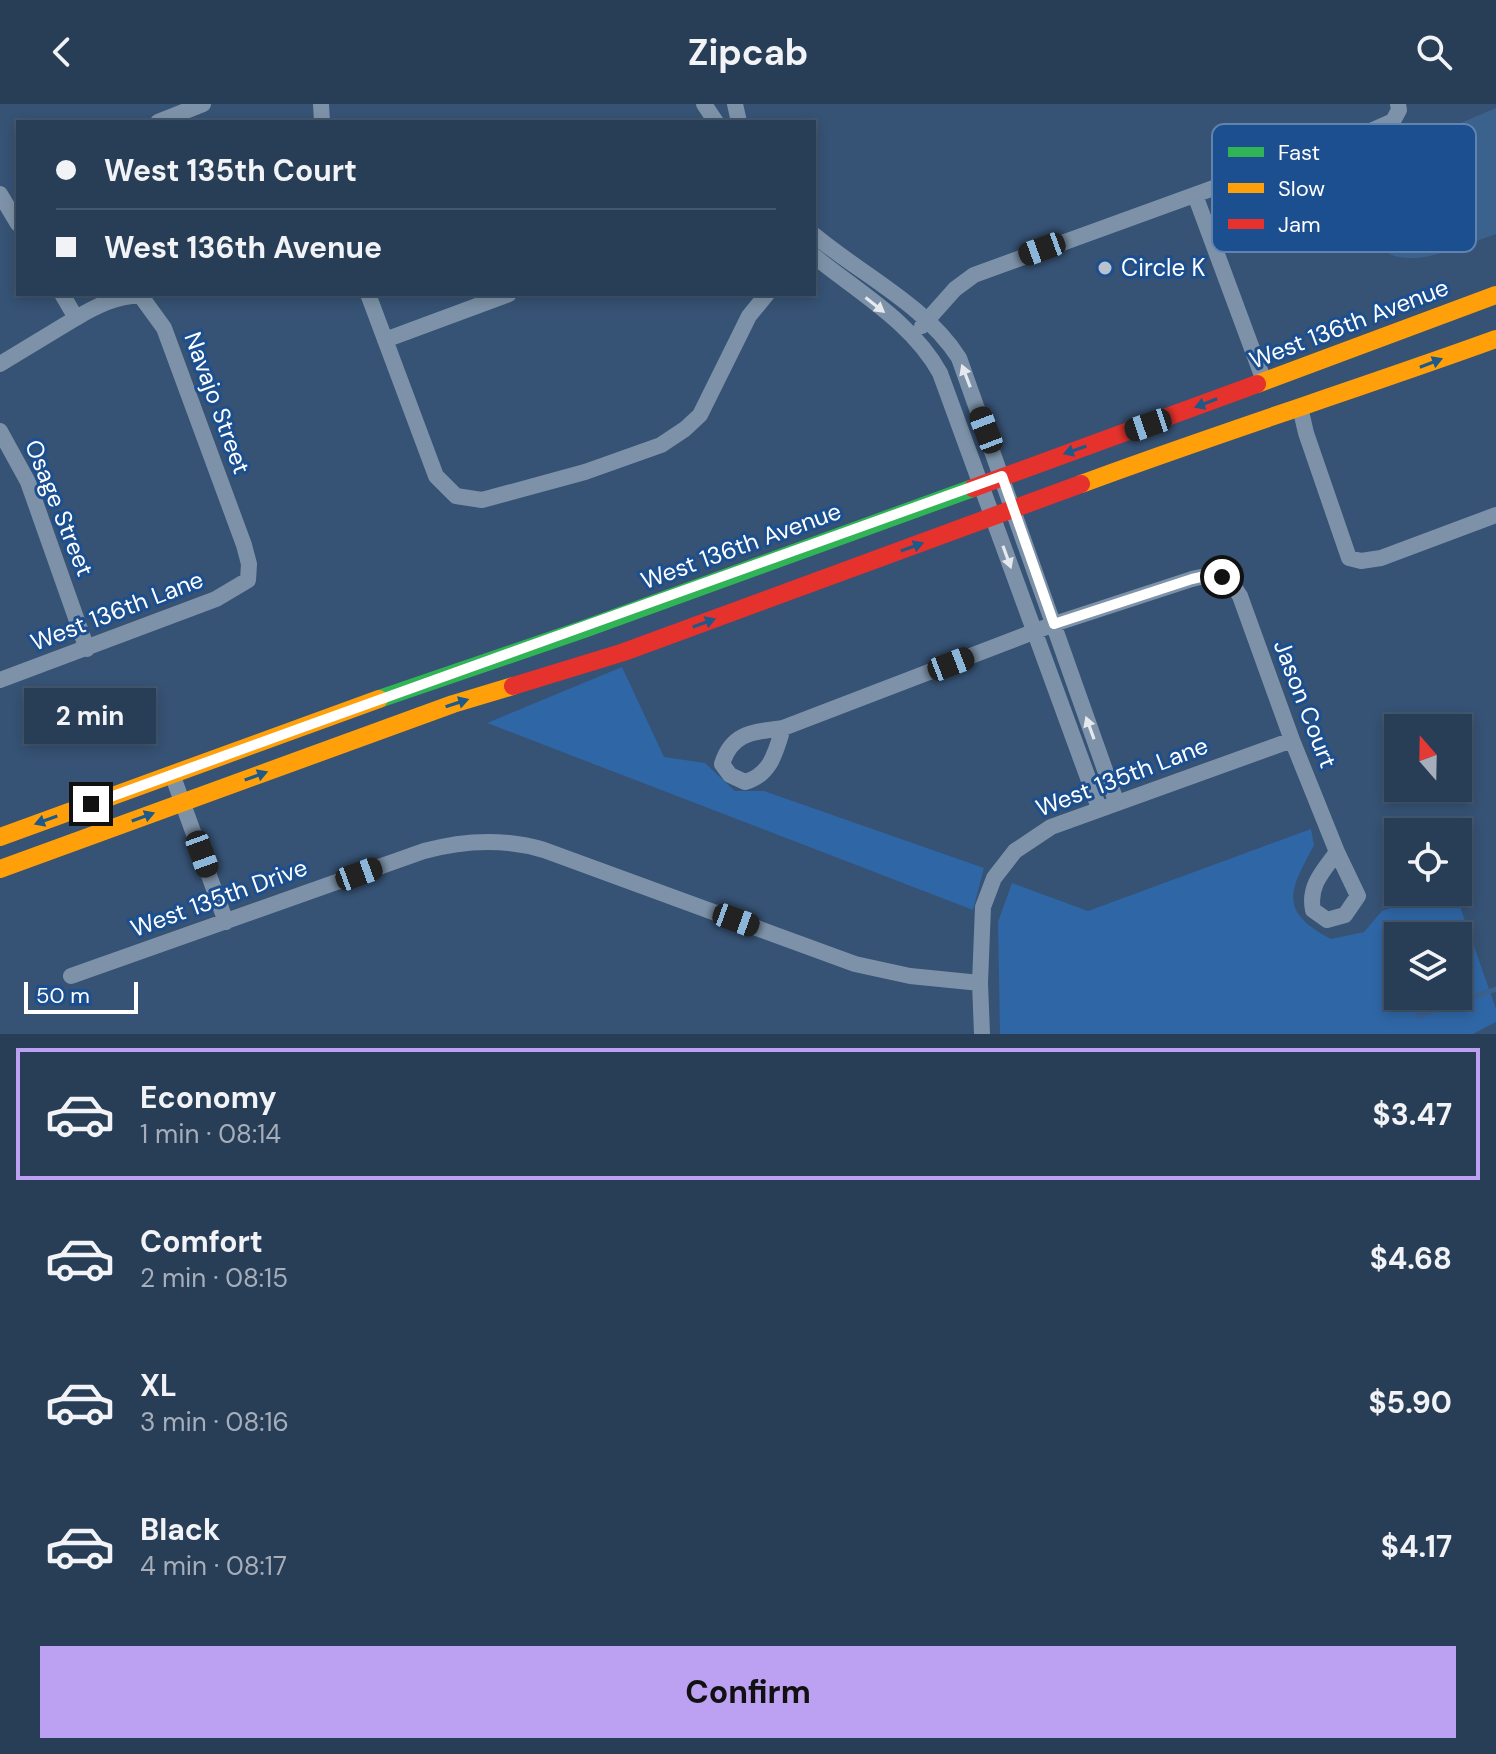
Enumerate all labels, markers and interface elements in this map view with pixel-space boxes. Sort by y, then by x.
text: Zipcab [688,29,808,76]
icon: back [40,30,84,74]
icon: search [1412,30,1456,74]
legend [1212,124,1476,252]
text: Fast [1278,138,1320,167]
text: West 135th Court [104,151,357,190]
text: Slow [1278,174,1325,203]
text: Jam [1278,210,1321,239]
text: West 136th Avenue [104,228,382,267]
car [1015,230,1069,268]
place label: Circle K [1121,252,1206,283]
marker: Circle K [1096,259,1114,277]
street label: West 136th Avenue [1245,271,1453,376]
one-way arrow [865,296,885,313]
street label: Navajo Street [177,328,257,478]
one-way arrow [1419,356,1443,369]
one-way arrow [959,364,972,388]
one-way arrow [1194,397,1218,410]
car [966,403,1006,457]
car [1121,406,1175,444]
street label: Osage Street [18,435,101,581]
one-way arrow [1063,445,1087,457]
street label: West 136th Avenue [636,495,845,596]
one-way arrow [900,540,924,553]
one-way arrow [1001,545,1014,569]
route start [1204,559,1240,595]
street label: West 136th Lane [26,563,208,658]
one-way arrow [692,616,716,629]
street label: Jason Court [1267,635,1344,772]
car [924,644,978,684]
callout: 2 min [25,688,157,744]
one-way arrow [445,697,469,709]
text: 2 min [56,699,124,733]
north arrow [1384,714,1472,802]
map controls [1384,714,1472,1010]
one-way arrow [1084,715,1096,739]
street label: West 135th Lane [1031,729,1212,824]
one-way arrow [244,769,268,781]
route end [73,786,109,822]
one-way arrow [131,810,155,823]
one-way arrow [34,814,58,827]
button: locate [1384,818,1472,906]
car [183,827,221,881]
street label: West 135th Drive [126,851,311,944]
car [332,855,386,893]
car [709,901,763,939]
button: layers [1384,922,1472,1010]
scale bar [24,978,138,1014]
text: 50 m [36,981,90,1010]
icon: car [44,1078,116,1150]
text: Economy [140,1078,277,1117]
text: $3.47 [1373,1095,1452,1134]
text: 1 min · 08:14 [140,1117,281,1151]
icon: car [44,1222,116,1294]
text: Comfort [140,1222,263,1261]
text: $4.68 [1370,1239,1452,1278]
text: 2 min · 08:15 [140,1261,288,1295]
icon: car [44,1366,116,1438]
text: XL [140,1366,177,1405]
text: $5.90 [1368,1383,1452,1422]
text: 3 min · 08:16 [140,1405,289,1439]
icon: car [44,1510,116,1582]
text: Black [140,1510,220,1549]
text: $4.17 [1381,1527,1452,1566]
text: 4 min · 08:17 [140,1549,287,1583]
button: Confirm [40,1646,1456,1738]

